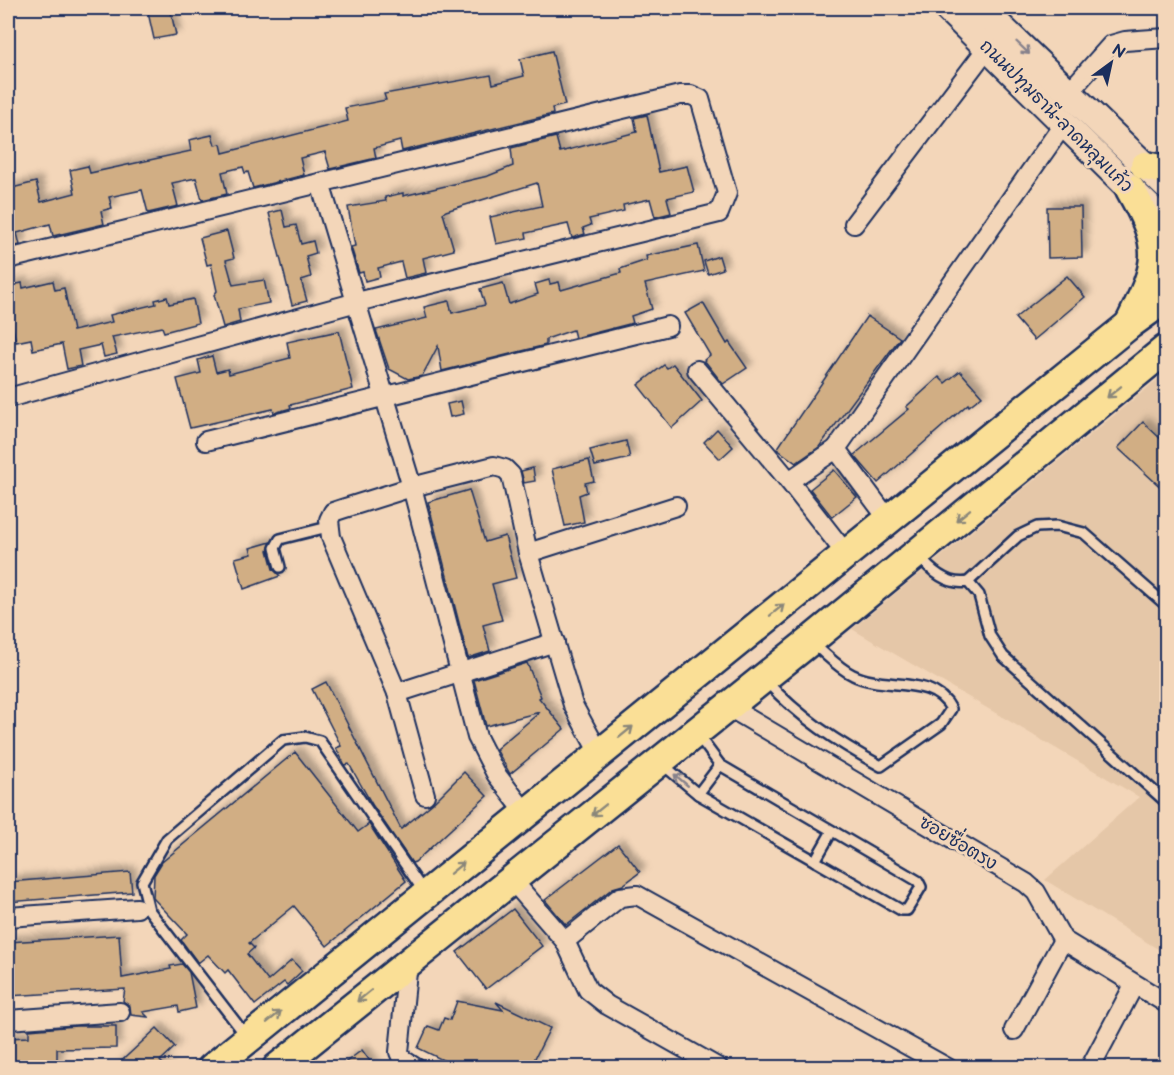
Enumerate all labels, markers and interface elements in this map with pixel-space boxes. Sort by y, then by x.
north arrow [1081,33,1141,93]
street label: ถนนปทุมธานี-ลาดหลุมแก้ว [973,34,1138,199]
text: N [1108,40,1129,63]
one-way arrow [1015,41,1030,55]
one-way arrow [1106,386,1122,399]
one-way arrow [955,509,971,522]
one-way arrow [769,603,785,616]
one-way arrow [617,726,633,739]
one-way arrow [674,773,689,787]
one-way arrow [591,803,607,816]
street label: ซอยซื่อตรง [915,805,1005,875]
one-way arrow [449,861,465,874]
one-way arrow [357,989,372,1003]
one-way arrow [265,1011,281,1024]

